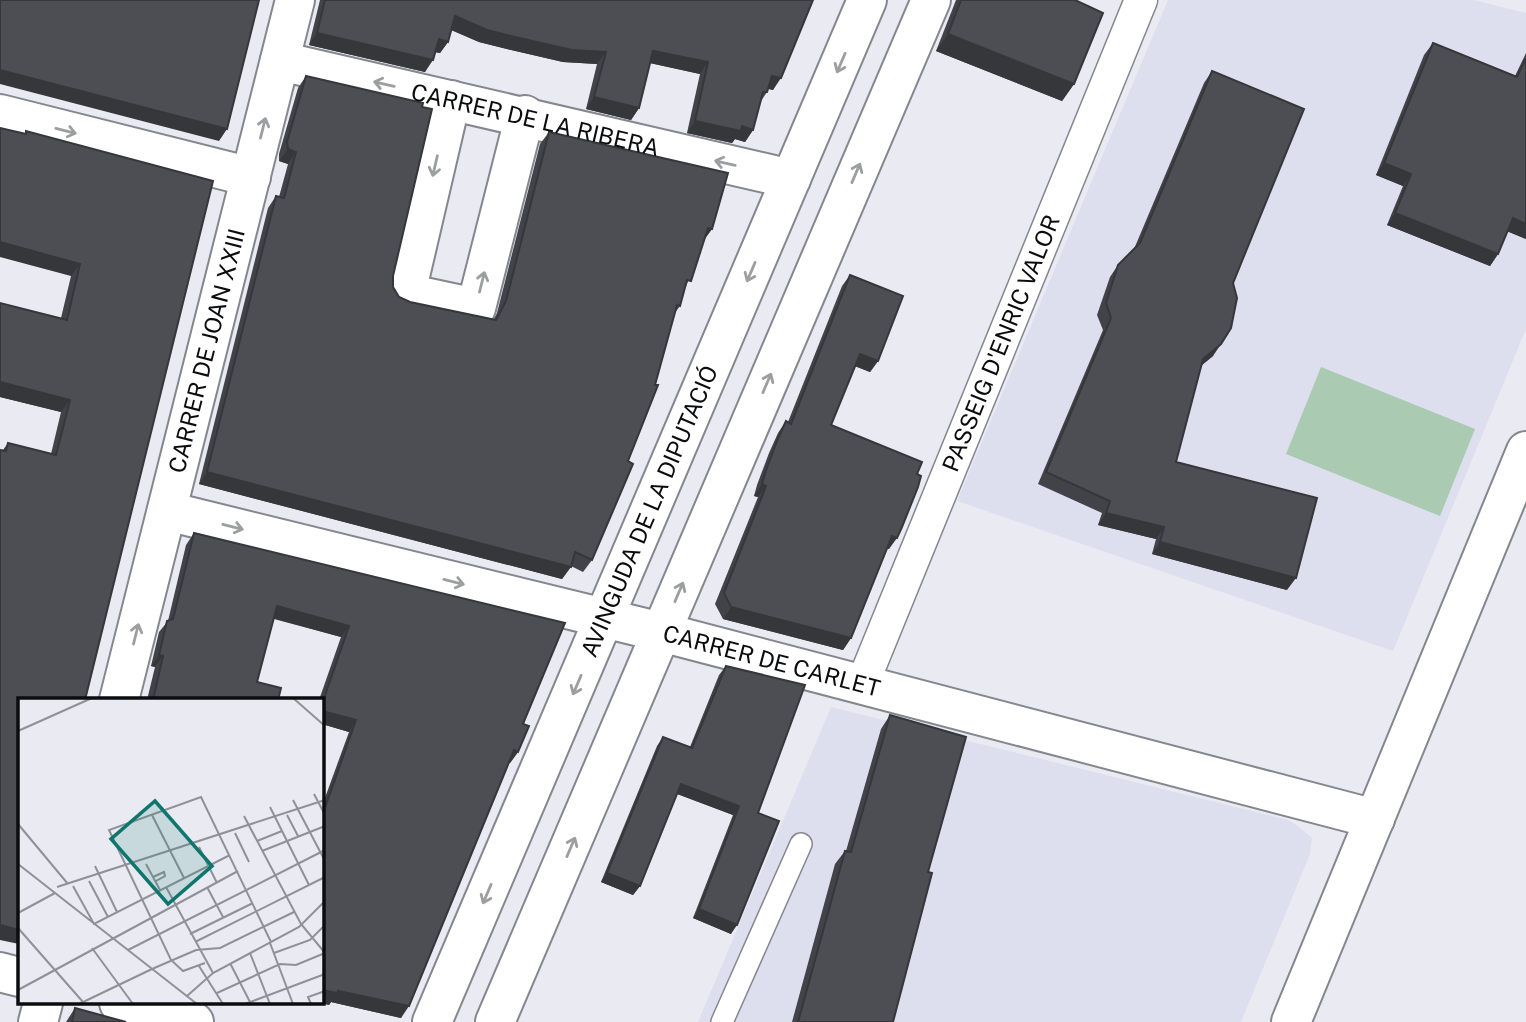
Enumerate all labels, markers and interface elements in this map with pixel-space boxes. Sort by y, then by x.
one-way arrow [834,52,847,73]
one-way arrow [373,77,396,91]
street label: CARRER DE LA RIBERA [409,78,662,161]
one-way arrow [257,117,270,140]
one-way arrow [54,125,77,138]
one-way arrow [428,154,442,177]
one-way arrow [714,156,737,169]
one-way arrow [850,163,863,185]
street label: PASSEIG D'ENRIC VALOR [936,211,1065,475]
street label: CARRER DE JOAN XXIII [163,226,250,476]
one-way arrow [744,261,757,282]
one-way arrow [476,271,489,294]
street label: AVINGUDA DE LA DIPUTACIÓ [575,361,723,661]
one-way arrow [762,373,775,394]
one-way arrow [221,521,244,534]
one-way arrow [442,576,465,589]
one-way arrow [673,582,686,604]
street label: CARRER DE CARLET [660,619,884,702]
one-way arrow [130,623,143,646]
one-way arrow [570,673,583,695]
inset map [18,698,324,1004]
one-way arrow [565,837,578,858]
one-way arrow [480,882,493,904]

